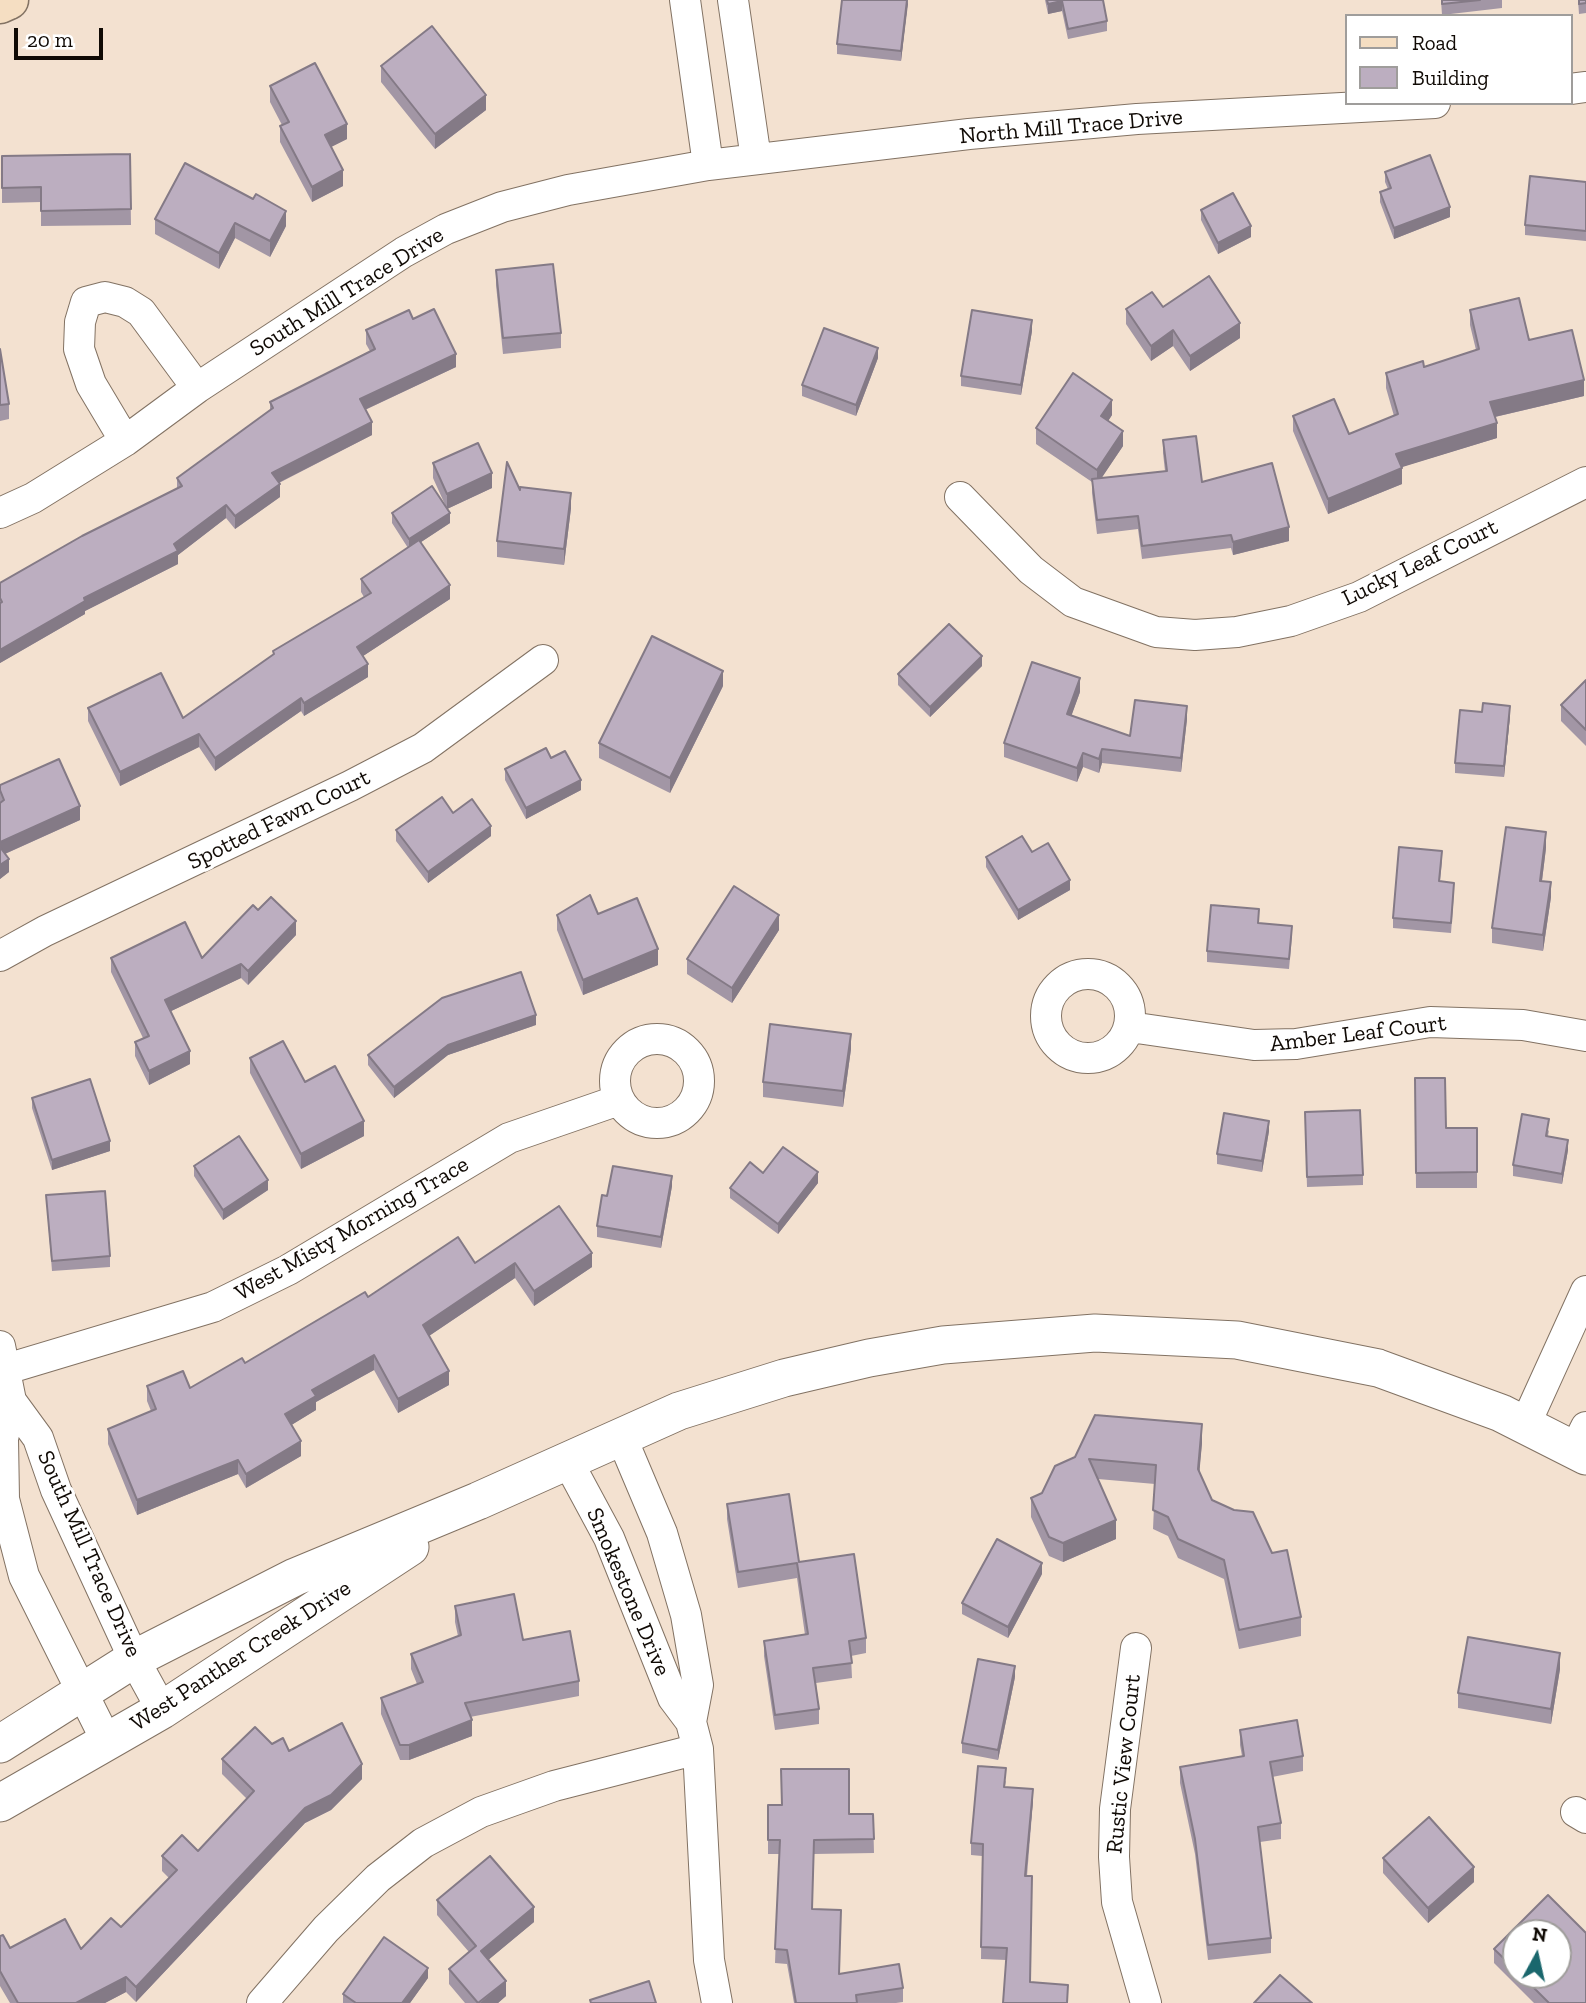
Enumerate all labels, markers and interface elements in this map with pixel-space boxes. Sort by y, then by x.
scale bar [18,14,107,58]
legend [1344,14,1572,105]
text: 20 m [27,27,73,52]
text: Road [1412,30,1457,55]
text: Building [1412,65,1489,90]
street label: North Mill Trace Drive [958,103,1184,151]
street label: South Mill Trace Drive [245,221,449,363]
street label: Lucky Leaf Court [1338,513,1502,613]
street label: Spotted Fawn Court [183,764,375,876]
street label: Amber Leaf Court [1268,1009,1448,1059]
street label: West Misty Morning Trace [230,1151,474,1307]
street label: South Mill Trace Drive [31,1446,147,1662]
street label: Smokestone Drive [580,1504,676,1680]
street label: West Panther Creek Drive [126,1574,356,1738]
street label: Rustic View Court [1101,1673,1147,1855]
north arrow [1502,1919,1572,1989]
text: N [1531,1922,1548,1947]

